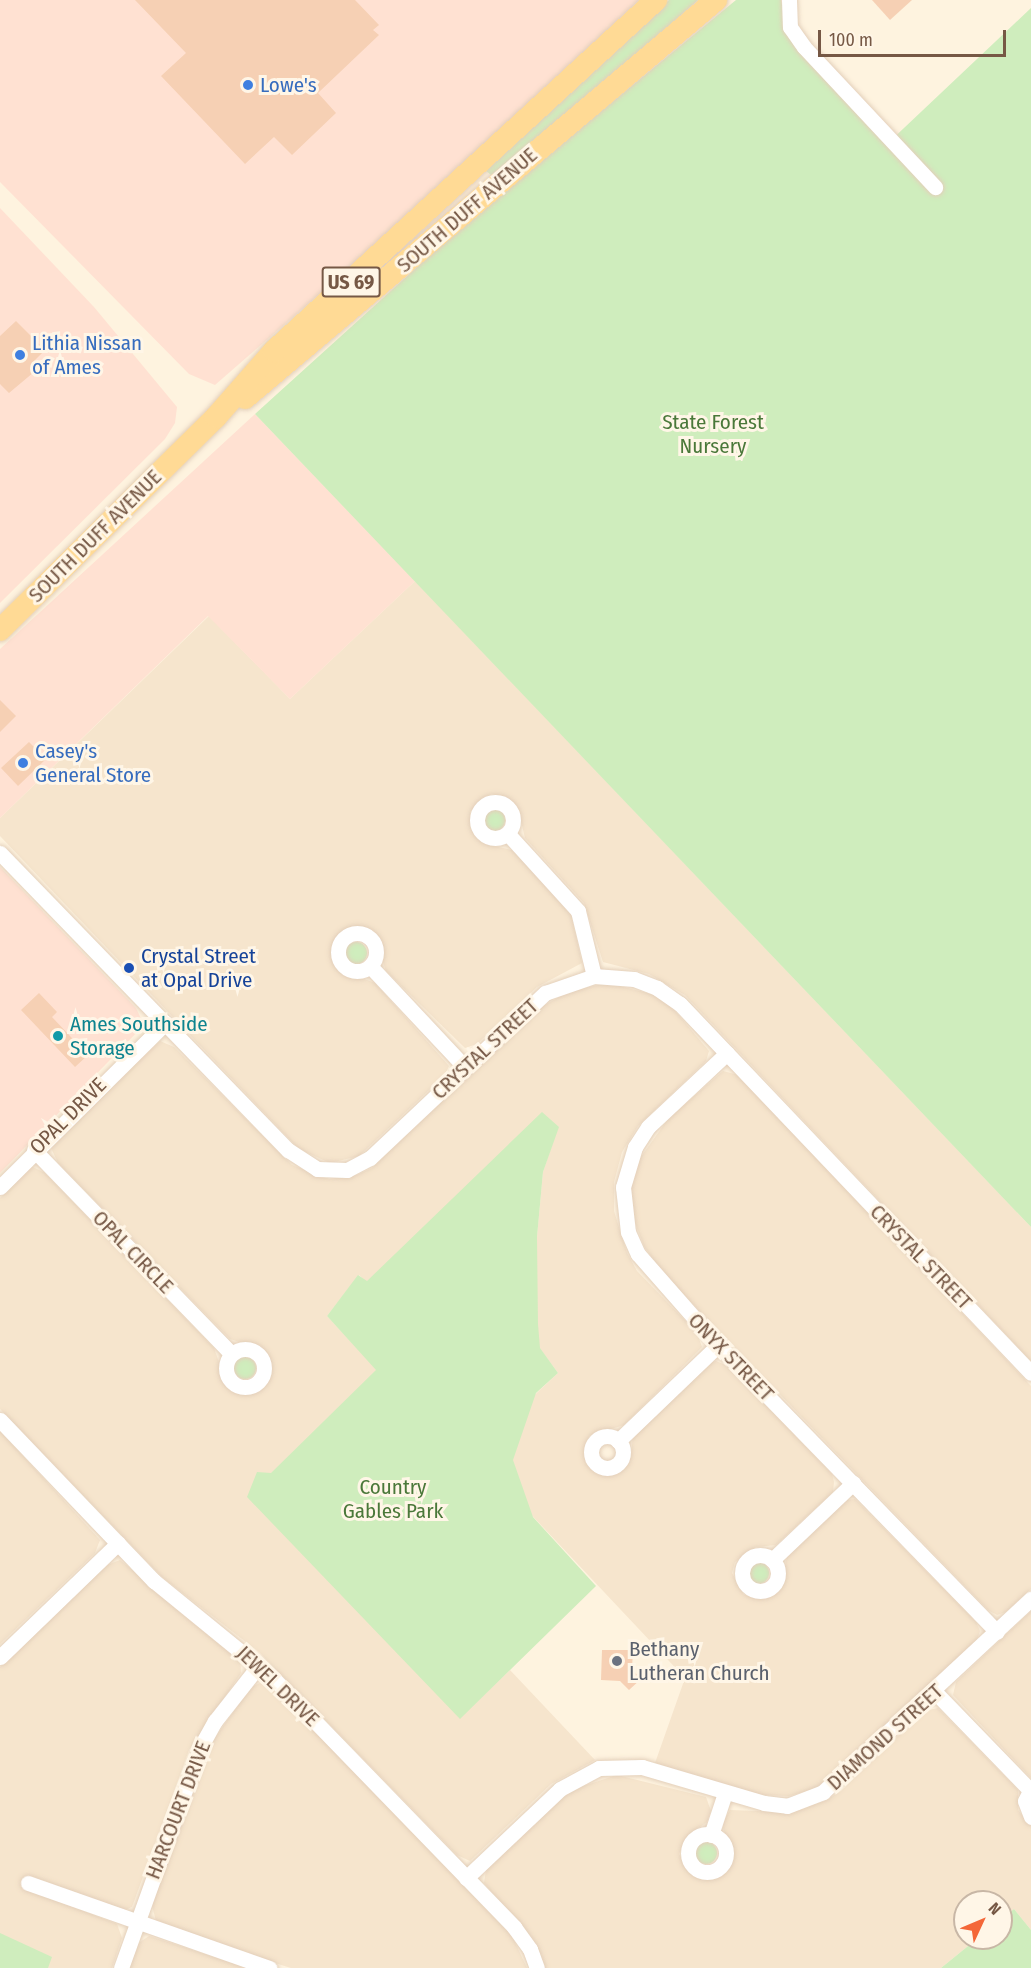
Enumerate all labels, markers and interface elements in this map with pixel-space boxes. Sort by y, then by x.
scale bar [821,18,1008,56]
text: 100 m [829,29,873,51]
place label: Lowe's [260,72,317,98]
marker: Lowe's [241,78,255,92]
street label: SOUTH DUFF AVENUE [392,142,542,278]
road number: US 69 [321,265,381,299]
place label: Lithia Nissan of Ames [32,330,142,380]
marker: Lithia Nissan of Ames [13,348,27,362]
park label: State Forest Nursery [662,409,764,459]
street label: SOUTH DUFF AVENUE [23,464,167,608]
place label: Casey's General Store [35,738,151,788]
marker: Casey's General Store [16,756,30,770]
place label: Crystal Street at Opal Drive [141,943,256,993]
marker: Crystal Street at Opal Drive [122,961,136,975]
street label: CRYSTAL STREET [427,993,543,1105]
place label: Ames Southside Storage [70,1011,208,1061]
marker: Ames Southside Storage [51,1029,65,1043]
street label: OPAL DRIVE [24,1072,112,1160]
street label: CRYSTAL STREET [865,1199,977,1315]
street label: OPAL CIRCLE [87,1205,179,1299]
street label: ONYX STREET [683,1308,779,1406]
park label: Country Gables Park [343,1474,443,1524]
place label: Bethany Lutheran Church [629,1636,770,1686]
street label: JEWEL DRIVE [231,1640,325,1732]
marker: Bethany Lutheran Church [610,1654,624,1668]
street label: DIAMOND STREET [822,1678,948,1796]
street label: HARCOURT DRIVE [140,1737,216,1883]
north arrow [953,1890,1013,1950]
text: N [985,1898,1005,1919]

